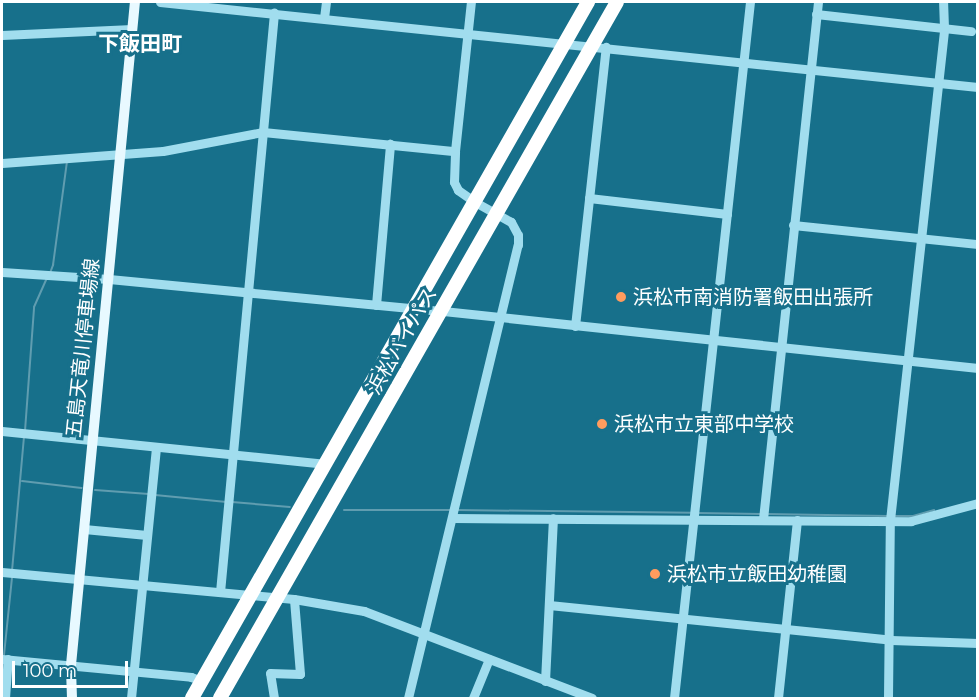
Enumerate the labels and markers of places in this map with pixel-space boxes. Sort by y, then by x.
place label: 浜松市南消防署飯田出張所 [633,285,873,309]
marker: 浜松市南消防署飯田出張所 [614,290,628,304]
place label: 浜松市立東部中学校 [614,412,794,436]
marker: 浜松市立東部中学校 [595,417,609,431]
place label: 浜松市立飯田幼稚園 [667,562,847,586]
marker: 浜松市立飯田幼稚園 [648,567,662,581]

